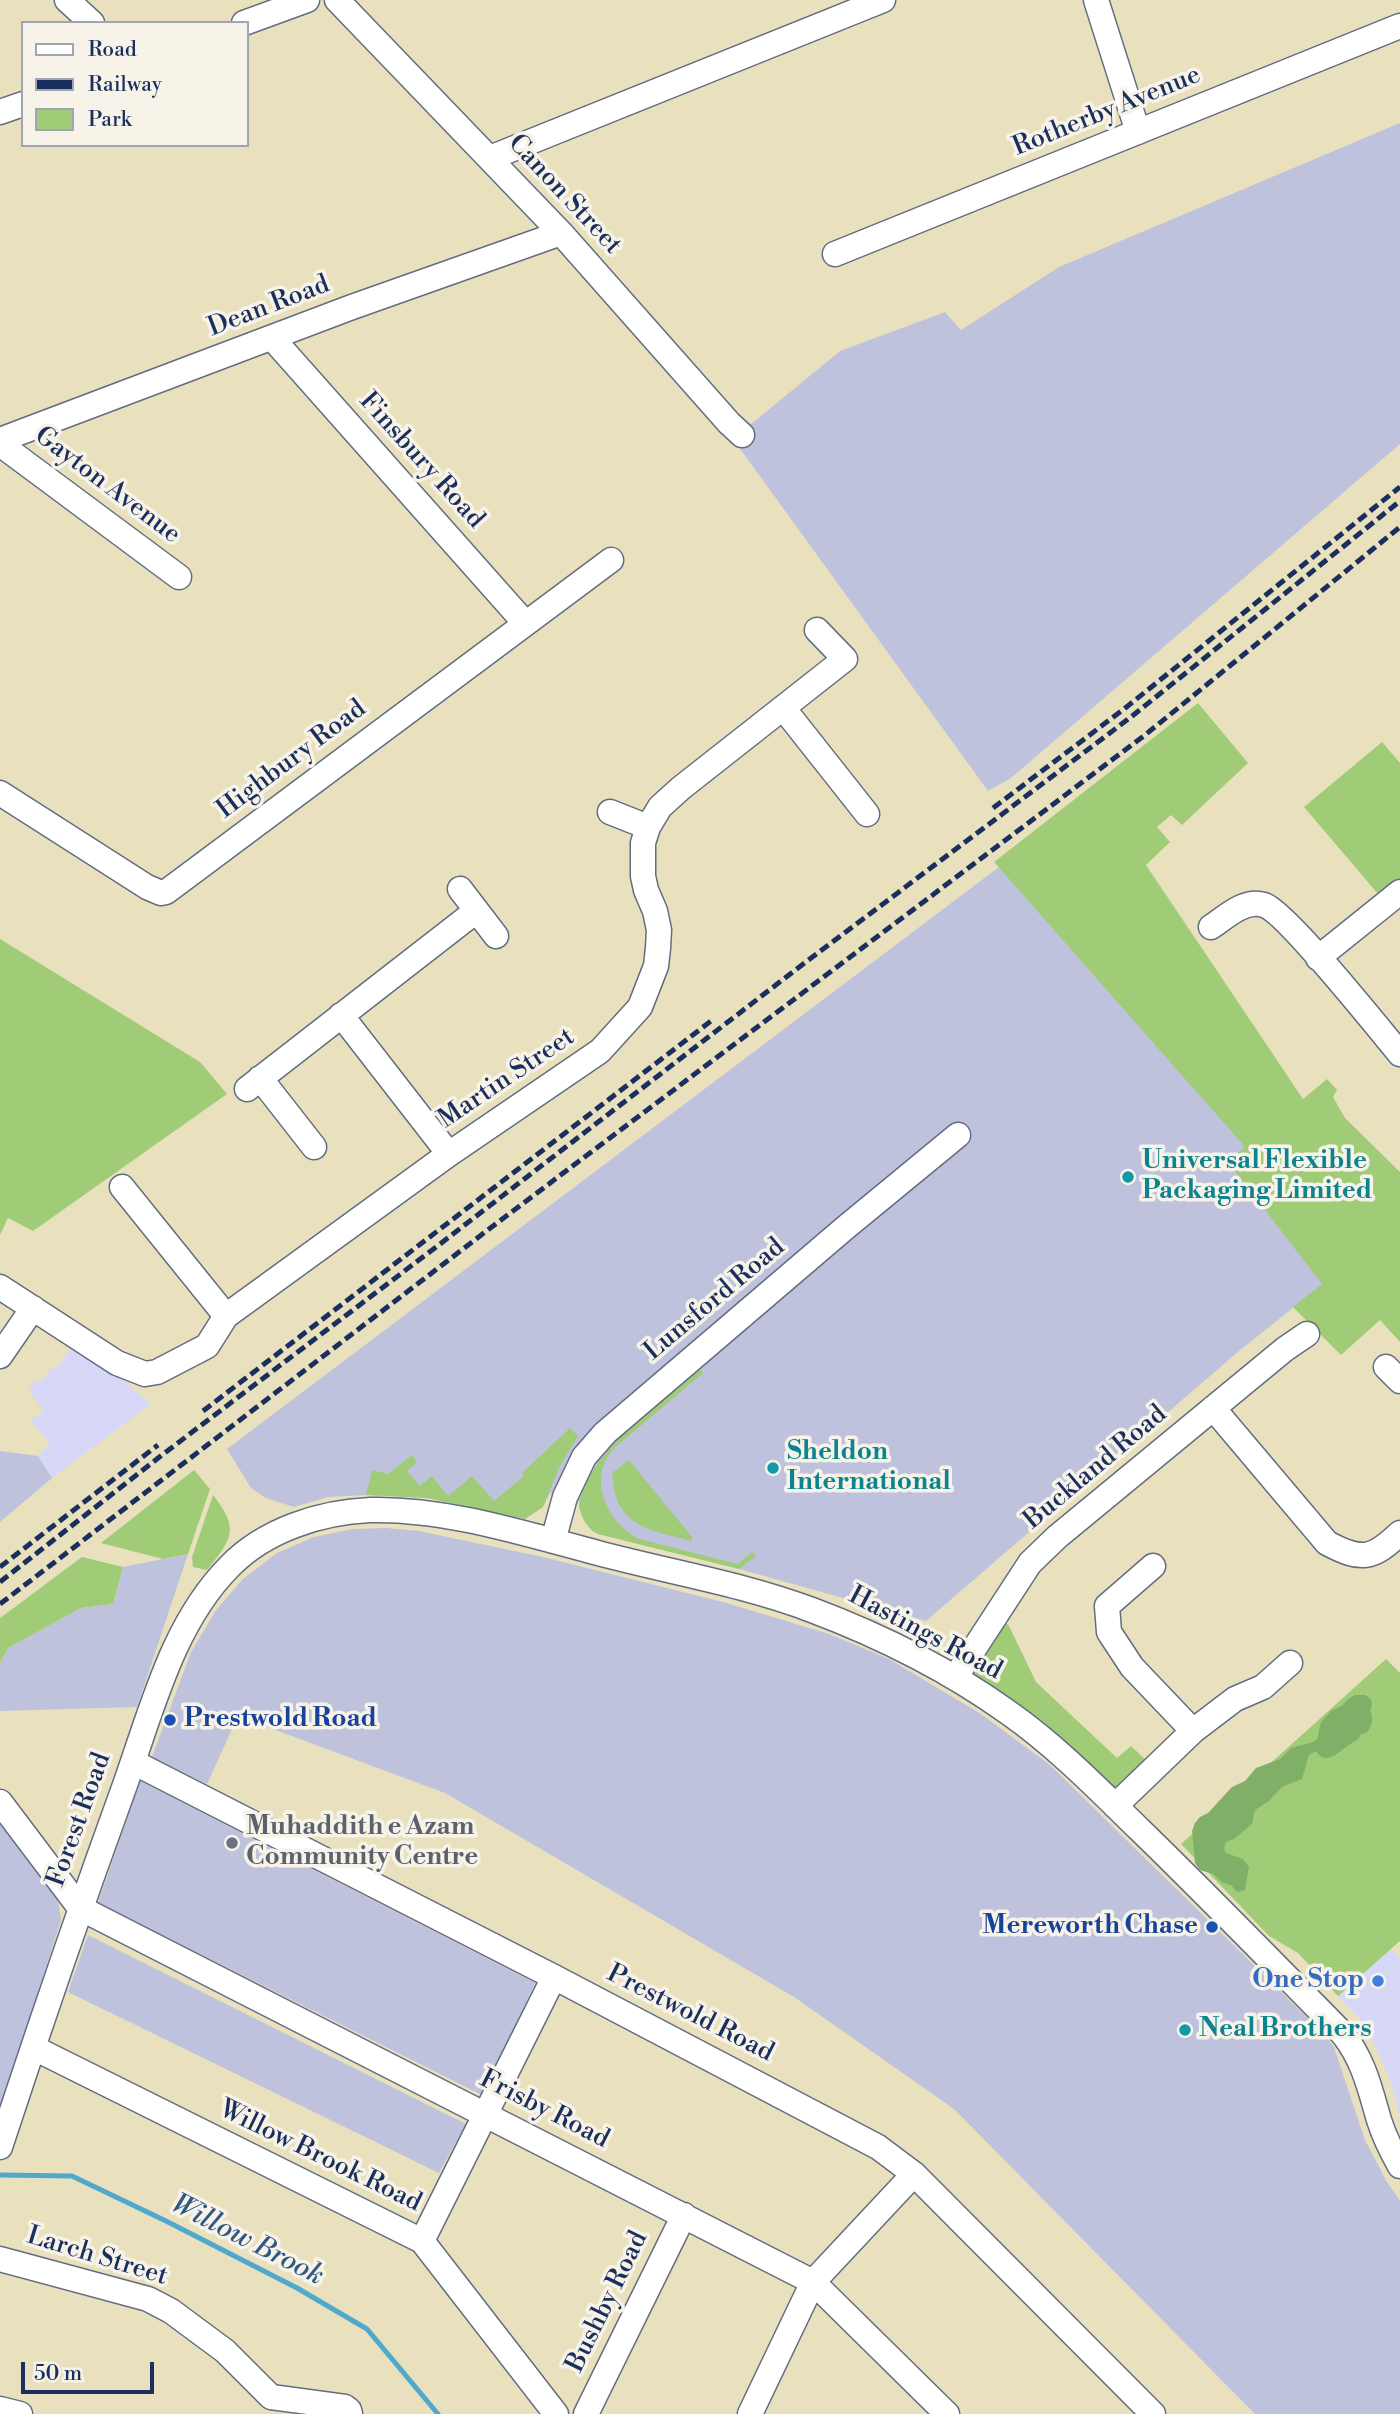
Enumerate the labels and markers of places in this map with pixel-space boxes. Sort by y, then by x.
place label: Universal Flexible Packaging Limited [1142,1146,1372,1208]
marker: Universal Flexible Packaging Limited [1120,1169,1136,1185]
place label: Sheldon International [787,1437,951,1498]
marker: Sheldon International [765,1460,781,1476]
place label: Prestwold Road [184,1704,377,1736]
marker: Prestwold Road [162,1712,178,1728]
place label: Muhaddith e Azam Community Centre [246,1812,478,1874]
marker: Muhaddith e Azam Community Centre [224,1835,240,1851]
place label: Mereworth Chase [982,1911,1198,1943]
marker: Mereworth Chase [1204,1919,1220,1935]
place label: One Stop [1252,1965,1364,1997]
marker: One Stop [1370,1973,1386,1989]
place label: Neal Brothers [1199,2014,1372,2046]
marker: Neal Brothers [1177,2022,1193,2038]

